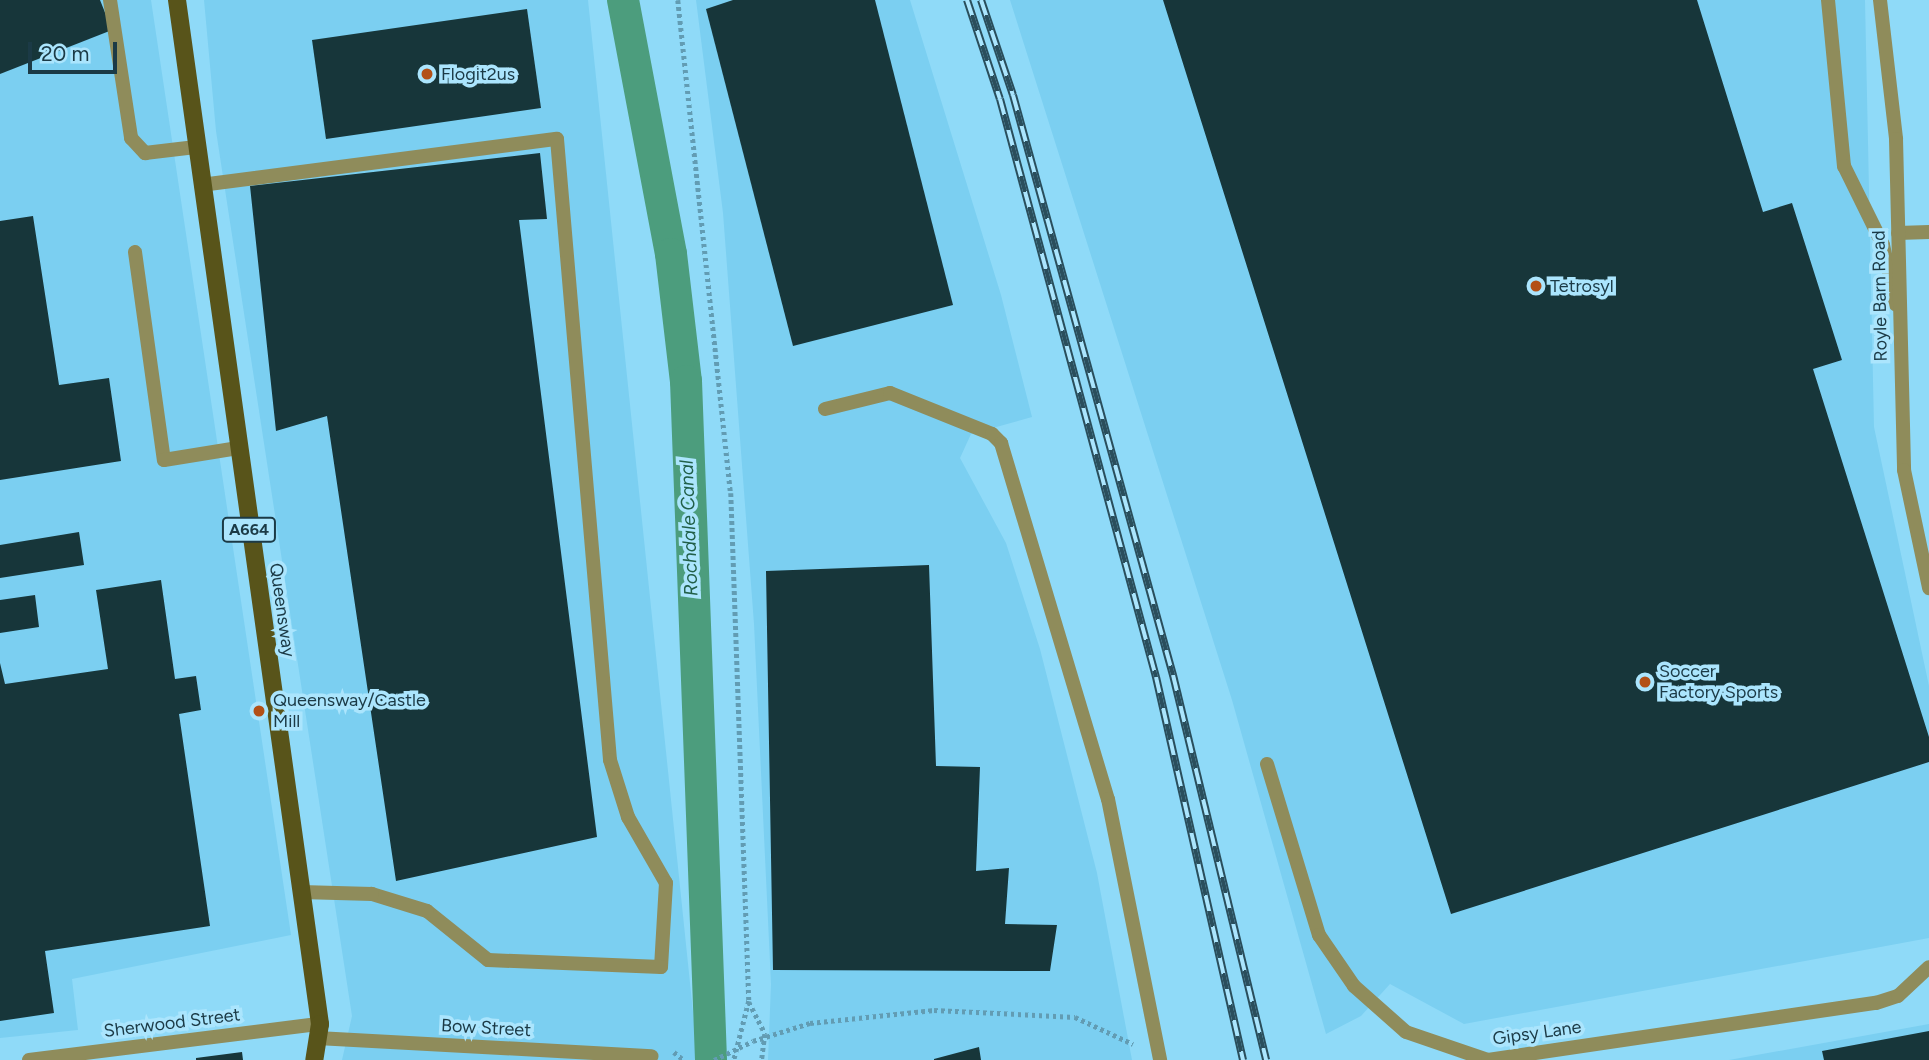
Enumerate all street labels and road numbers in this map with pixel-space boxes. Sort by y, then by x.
street label: Royle Barn Road [1868,230,1892,362]
road number: A664 [221,517,277,542]
street label: Queensway [265,562,299,658]
street label: Sherwood Street [103,1004,241,1042]
street label: Bow Street [440,1015,532,1041]
street label: Gipsy Lane [1491,1016,1583,1050]

